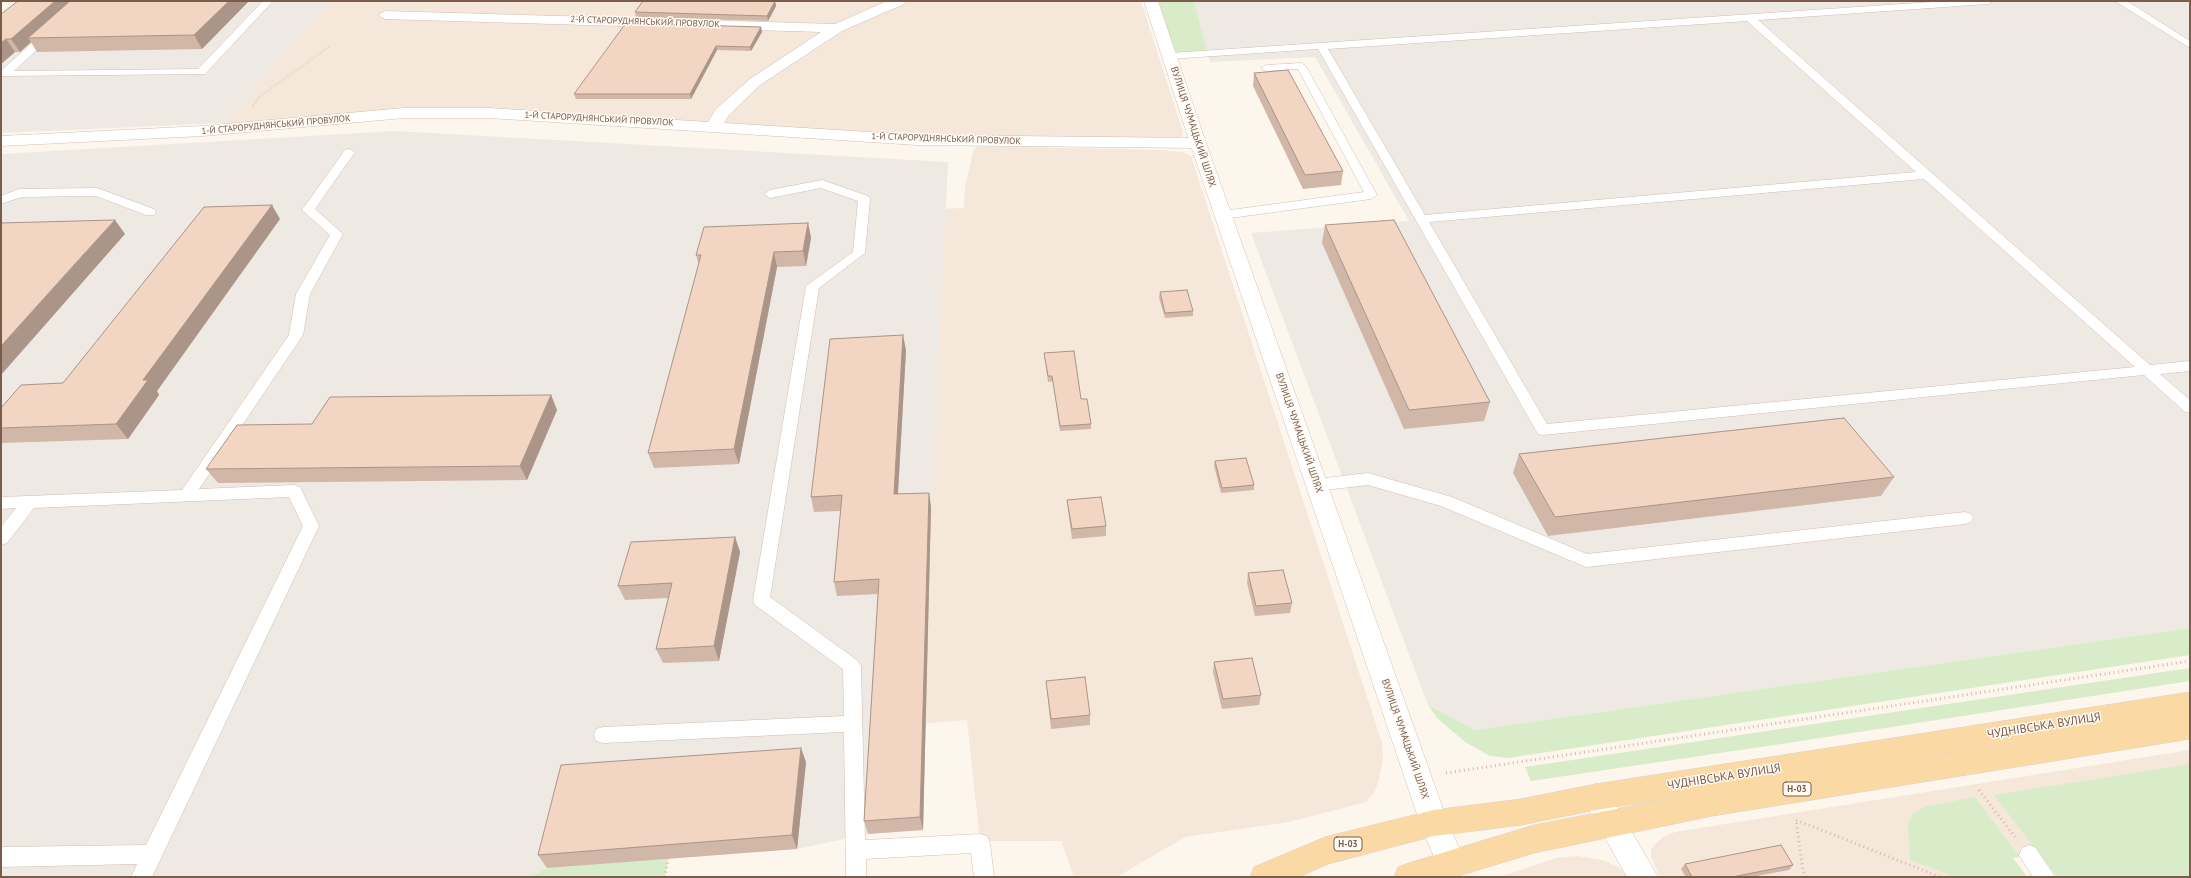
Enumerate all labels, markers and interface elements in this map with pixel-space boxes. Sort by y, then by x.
street label: 2-Й СТАРОРУДНЯНСЬКИЙ ПРОВУЛОК [570,14,720,30]
street label: ВУЛИЦЯ ЧУМАЦЬКИЙ ШЛЯХ [1168,65,1218,189]
street label: 1-Й СТАРОРУДНЯНСЬКИЙ ПРОВУЛОК [524,110,674,128]
street label: 1-Й СТАРОРУДНЯНСЬКИЙ ПРОВУЛОК [201,113,351,137]
street label: 1-Й СТАРОРУДНЯНСЬКИЙ ПРОВУЛОК [871,131,1021,147]
street label: ВУЛИЦЯ ЧУМАЦЬКИЙ ШЛЯХ [1273,371,1325,495]
street label: ВУЛИЦЯ ЧУМАЦЬКИЙ ШЛЯХ [1379,677,1431,801]
street label: ЧУДНІВСЬКА ВУЛИЦЯ [1986,710,2102,742]
street label: ЧУДНІВСЬКА ВУЛИЦЯ [1666,761,1782,793]
road number: Н-03 [1783,782,1811,796]
road number: Н-03 [1334,837,1362,851]

